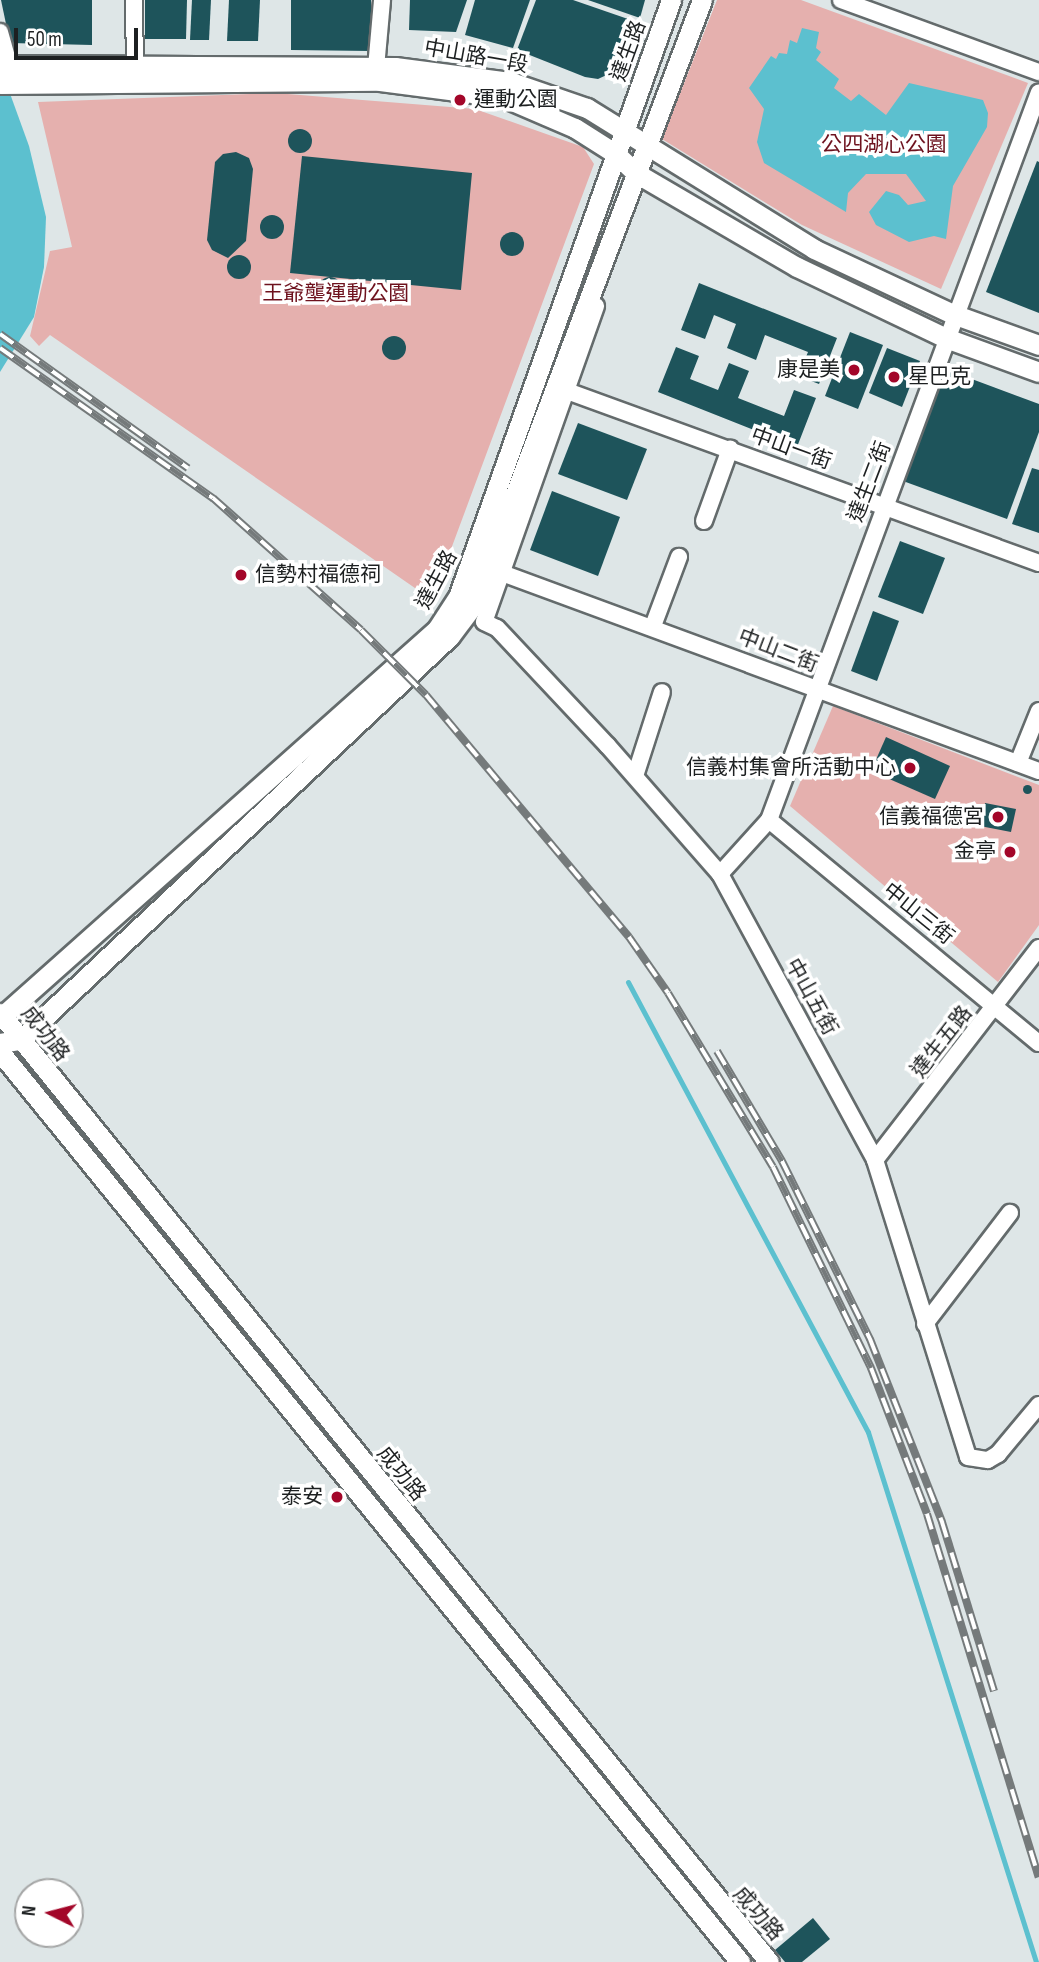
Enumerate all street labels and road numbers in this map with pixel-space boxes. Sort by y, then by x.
street label: 達生路 [606,17,652,85]
street label: 中山路一段 [422,35,530,79]
street label: 中山一街 [747,423,835,475]
street label: 達生二街 [843,438,897,526]
street label: 達生路 [411,546,463,614]
street label: 中山二街 [734,624,822,678]
street label: 中山三街 [877,878,959,950]
street label: 中山五街 [780,954,842,1040]
street label: 成功路 [16,1001,74,1067]
street label: 達生五路 [906,1001,978,1083]
street label: 成功路 [371,1442,431,1506]
street label: 成功路 [728,1882,788,1946]

